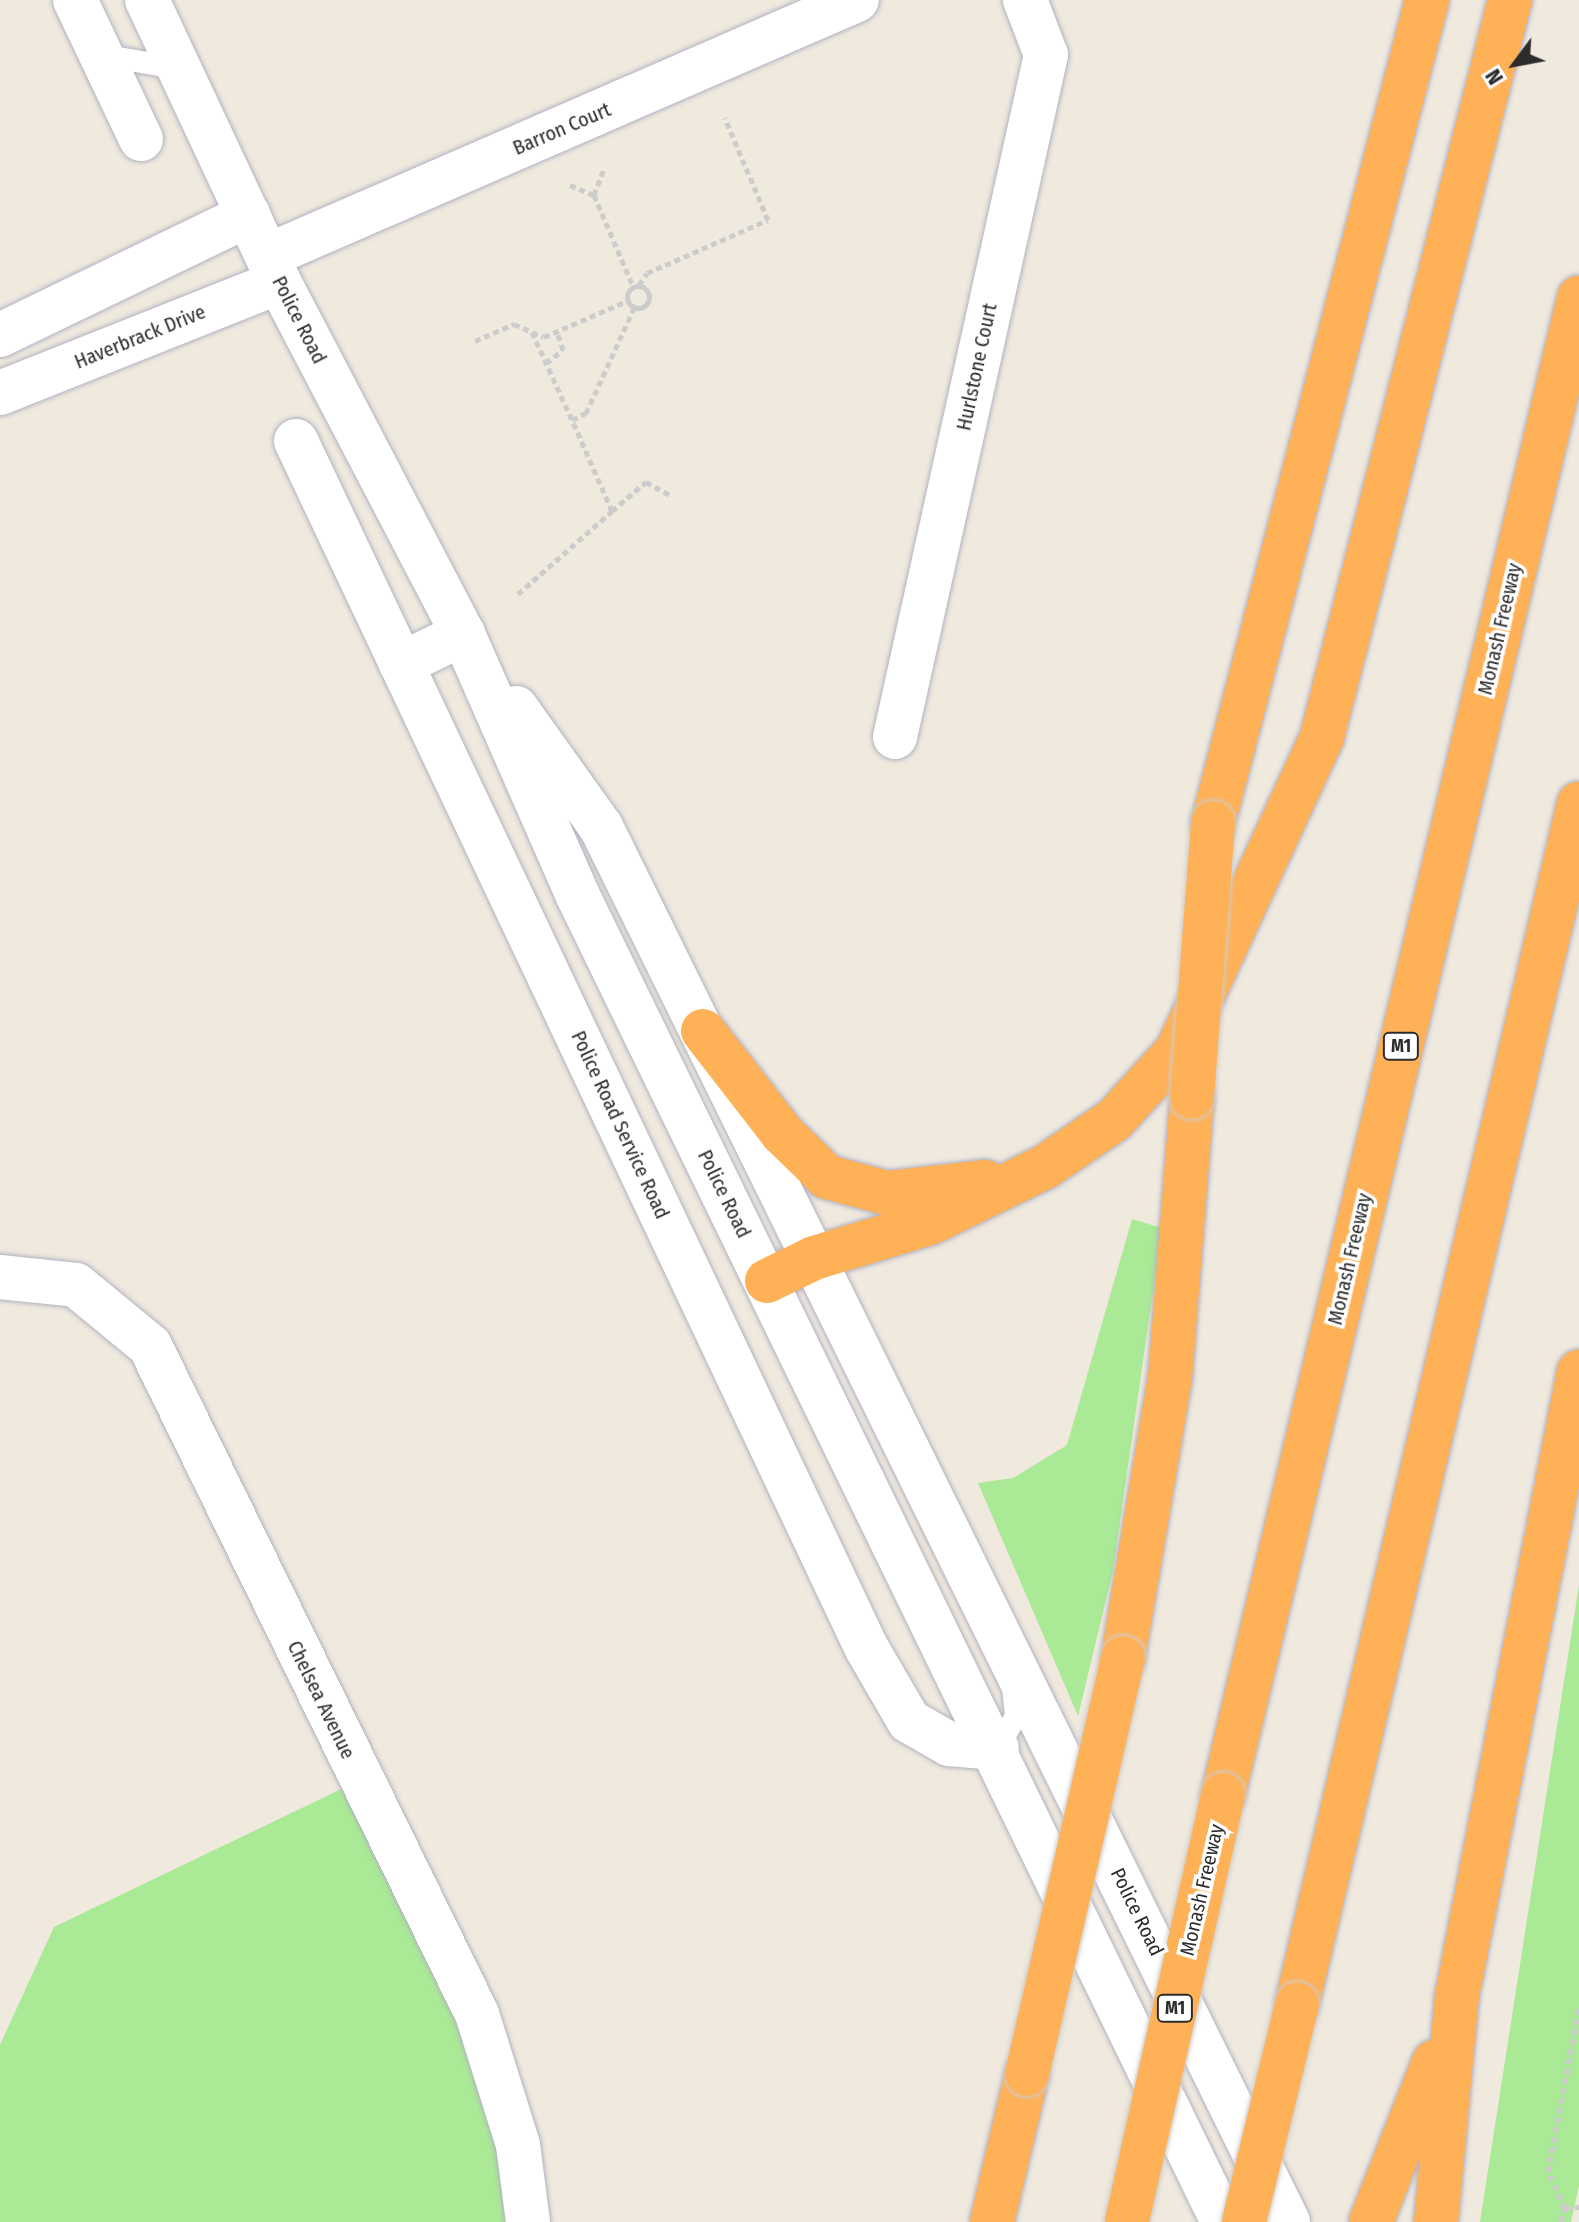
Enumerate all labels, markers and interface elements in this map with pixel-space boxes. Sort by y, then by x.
north arrow [1475,24,1555,104]
text: N [1479,64,1509,90]
street label: Barron Court [509,98,615,160]
street label: Police Road [267,272,331,368]
street label: Haverbrack Drive [71,300,209,374]
street label: Hurlstone Court [952,301,1002,433]
street label: Monash Freeway [1473,561,1527,697]
street label: Police Road Service Road [566,1027,674,1223]
road number: M1 [1381,1032,1421,1060]
street label: Police Road [692,1146,756,1242]
street label: Monash Freeway [1323,1191,1377,1327]
street label: Chelsea Avenue [282,1637,360,1763]
street label: Monash Freeway [1175,1822,1229,1958]
street label: Police Road [1105,1864,1169,1960]
road number: M1 [1155,1994,1195,2022]

